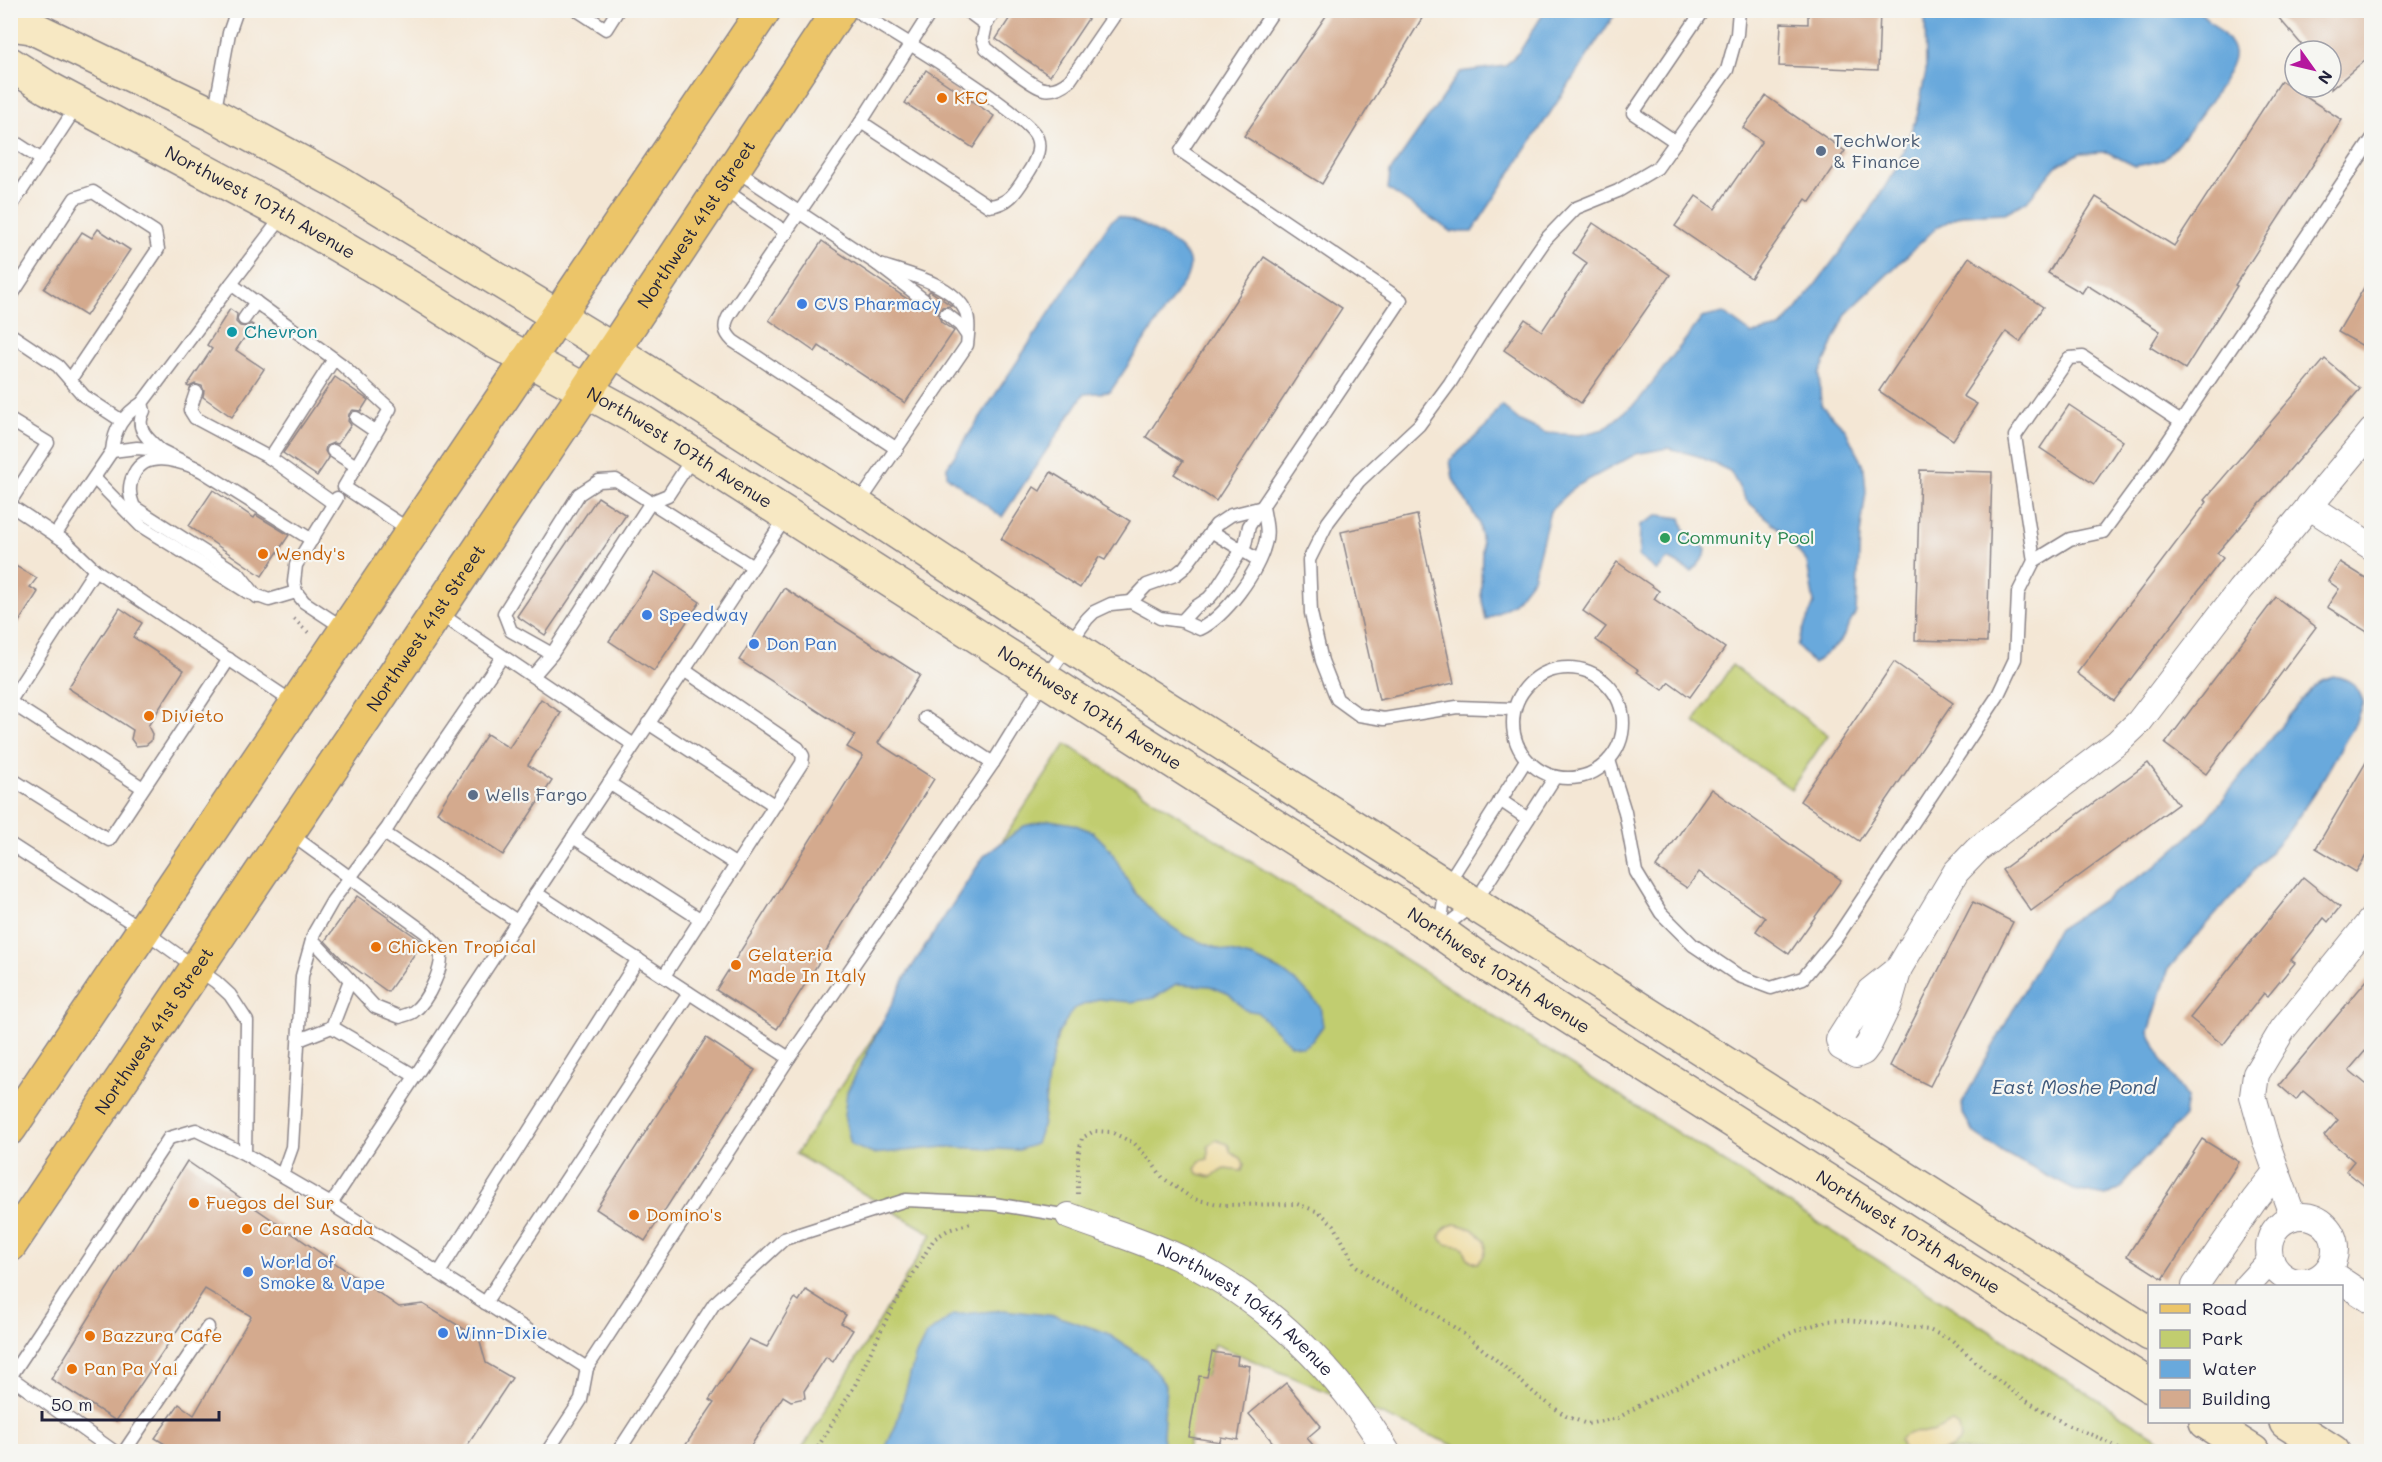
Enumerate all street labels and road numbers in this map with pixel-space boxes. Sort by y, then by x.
street label: Northwest 41st Street [631,135,760,313]
street label: Northwest 107th Avenue [161,139,360,264]
street label: Northwest 107th Avenue [583,381,777,513]
street label: Northwest 41st Street [360,539,490,716]
street label: Northwest 107th Avenue [994,639,1187,775]
street label: Northwest 107th Avenue [1403,901,1595,1038]
street label: Northwest 41st Street [88,942,218,1119]
street label: Northwest 107th Avenue [1812,1164,2005,1299]
street label: Northwest 104th Avenue [1154,1236,1340,1381]

